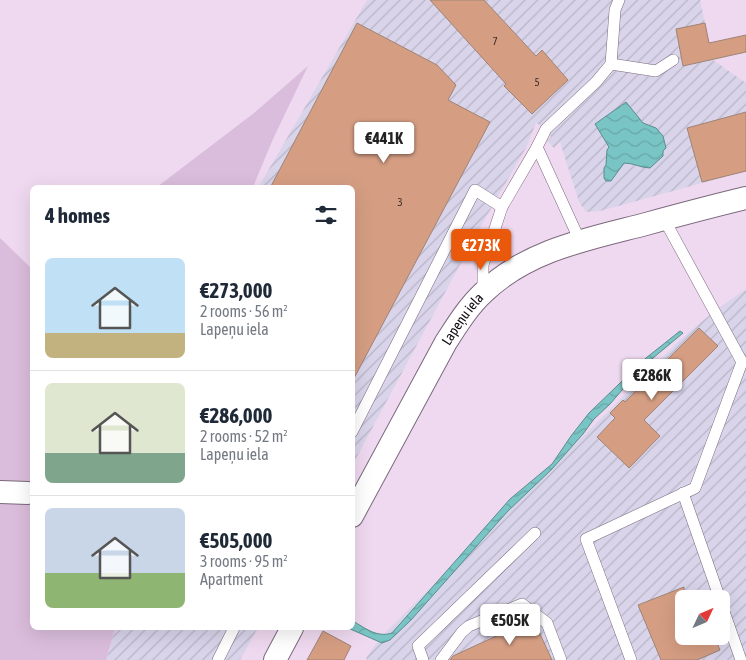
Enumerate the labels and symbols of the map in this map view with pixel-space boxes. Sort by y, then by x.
house number: 7 [492,35,498,47]
house number: 5 [534,76,540,88]
pin: €441K [349,121,419,164]
house number: 3 [397,196,403,208]
pin: €273K [446,228,516,271]
street label: Lapeņu iela [438,290,486,348]
pin: €286K [617,358,687,401]
north arrow [675,590,730,645]
pin: €505K [475,604,545,646]

